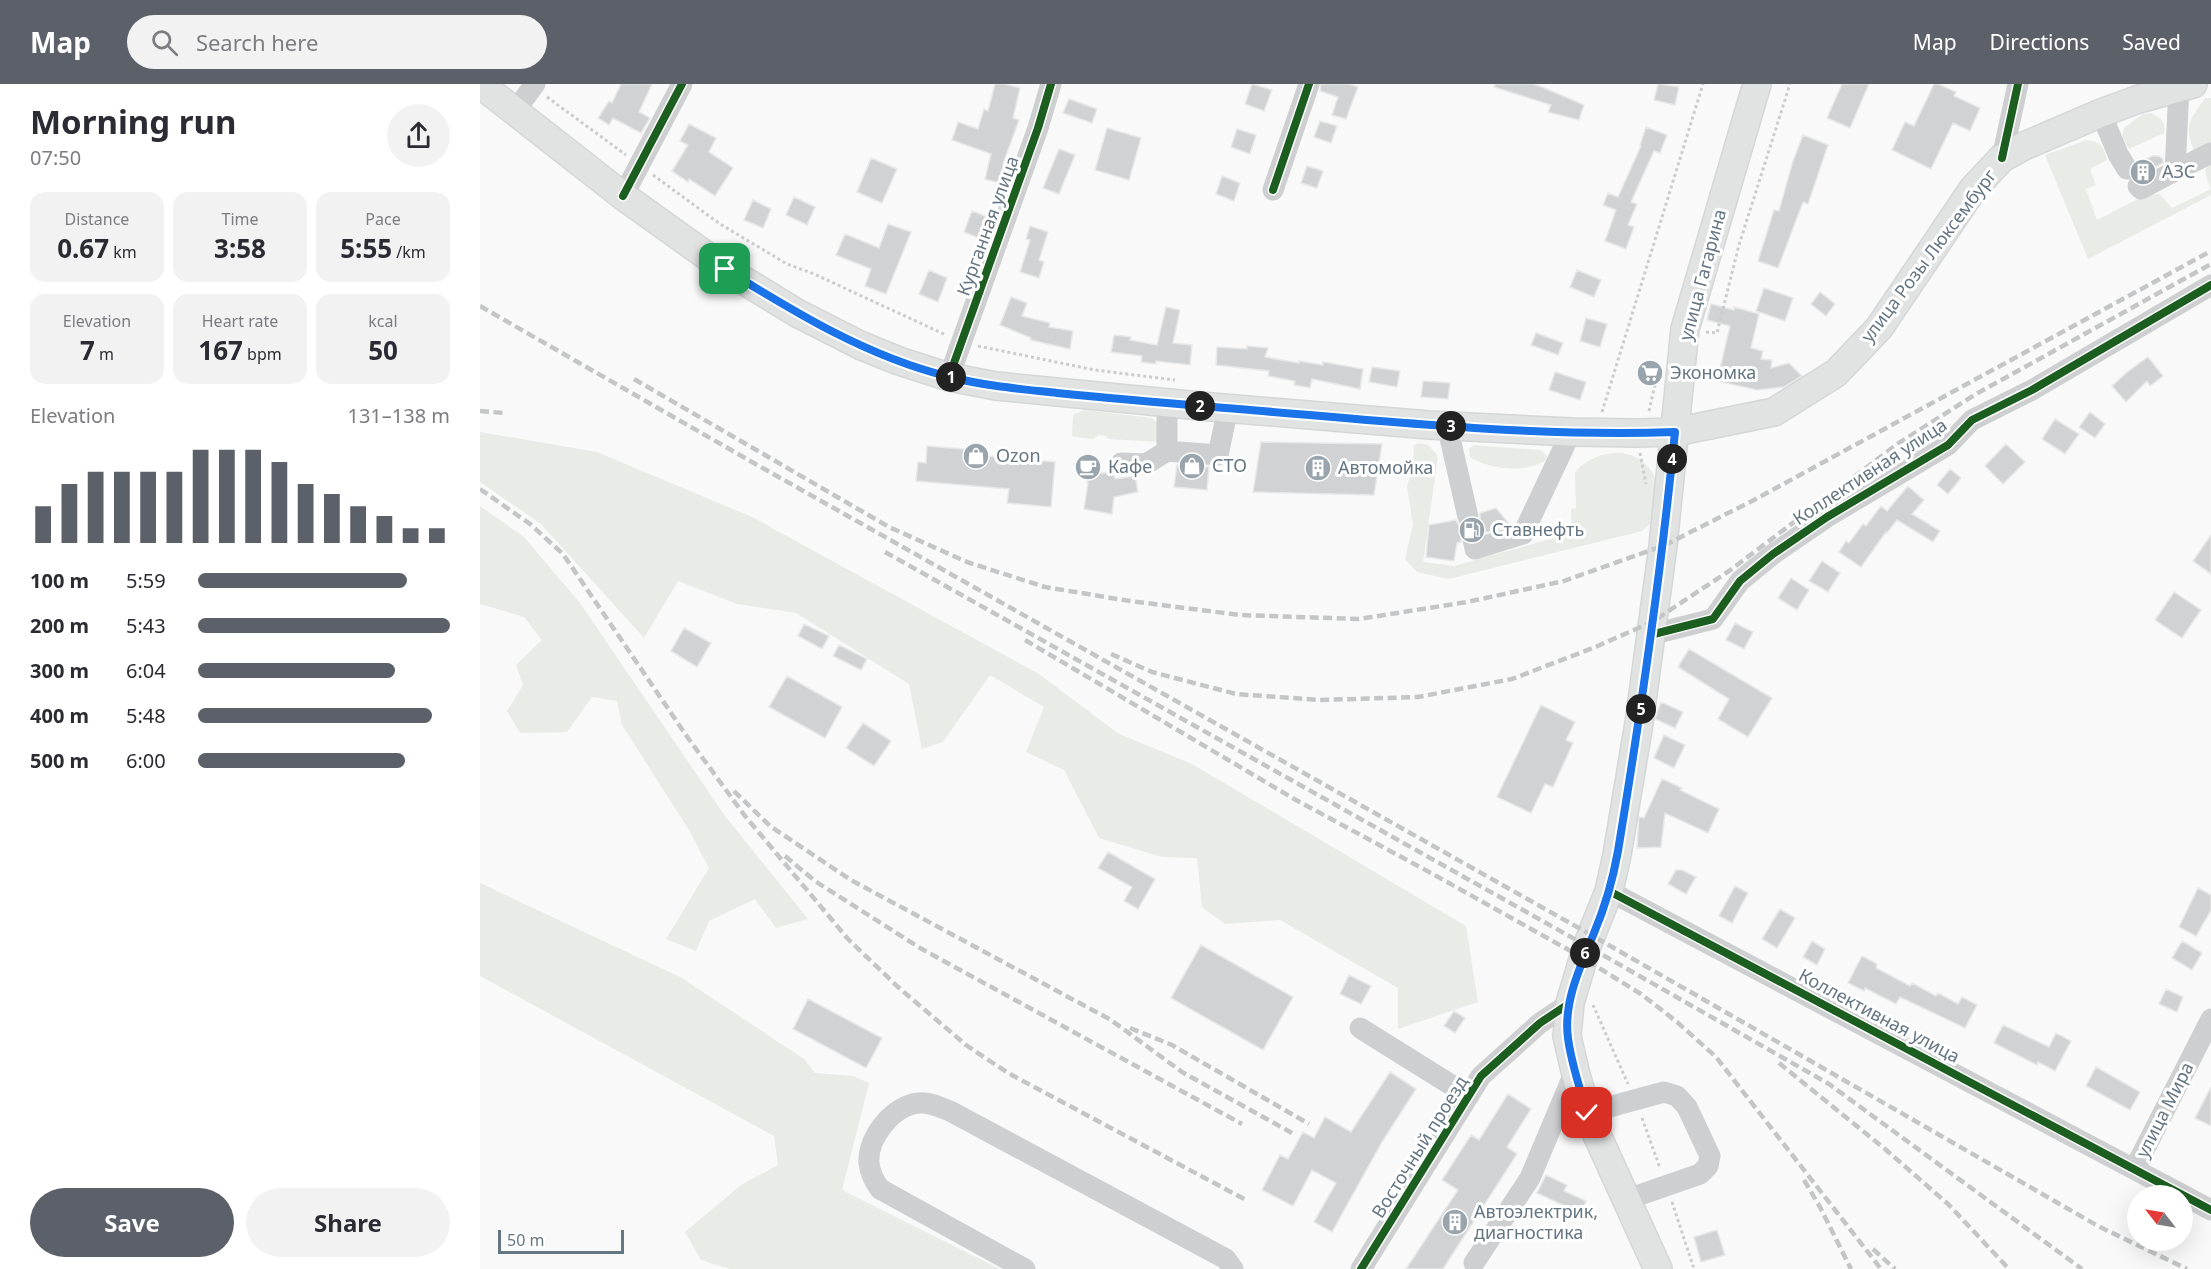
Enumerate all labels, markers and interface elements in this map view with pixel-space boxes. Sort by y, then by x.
search box [127,15,547,69]
text: Map [30,23,91,61]
icon: search [148,26,181,59]
text: Search here [196,27,318,57]
text: Map [1913,28,1957,56]
text: Directions [1990,28,2089,56]
text: Saved [2122,28,2181,56]
text: Morning run [30,99,236,144]
button: share [387,104,450,167]
text: 07:50 [30,144,81,171]
street label: Курганная улица [951,152,1024,299]
building icon: АЗС [2128,157,2158,187]
place label: АЗС [2162,159,2195,183]
street label: улица Розы Люксембург [1855,164,2001,347]
street label: улица Гагарина [1673,206,1731,343]
text: Distance [65,208,129,230]
text: Time [221,208,259,230]
text: Pace [365,208,401,230]
text: 0.67 [57,230,109,266]
text: 3:58 [214,230,266,266]
text: 5:55 [340,230,392,266]
text: km [109,241,137,263]
text: /km [392,241,426,263]
pin [699,243,750,294]
icon: arrive [708,252,741,285]
text: Elevation [63,310,131,332]
text: Heart rate [202,310,278,332]
text: kcal [368,310,398,332]
text: 7 [80,332,95,368]
text: 167 [198,332,243,368]
text: 50 [368,332,398,368]
text: m [95,343,114,365]
text: bpm [243,343,282,365]
supermarket icon: Экономка [1635,358,1665,388]
place label: Экономка [1670,360,1756,384]
pin: 1 [936,362,966,392]
text: 1 [946,366,956,388]
pin: 2 [1185,391,1215,421]
text: 2 [1195,395,1205,417]
text: Elevation [30,402,115,429]
text: 131–138 m [347,402,450,429]
pin: 3 [1436,411,1466,441]
street label: Коллективная улица [1788,412,1951,530]
text: 3 [1446,415,1456,437]
shop icon: Ozon [961,441,991,471]
place label: Ozon [996,443,1041,467]
pin: 4 [1657,444,1687,474]
text: 4 [1667,448,1677,470]
shop icon: СТО [1177,451,1207,481]
cafe icon: Кафе [1073,452,1103,482]
place label: СТО [1212,453,1247,477]
building icon: Автомойка [1303,453,1333,483]
place label: Кафе [1108,454,1152,478]
place label: Автомойка [1338,455,1433,479]
fuel station icon: Ставнефть [1457,515,1487,545]
place label: Ставнефть [1492,517,1584,541]
text: 100 m [30,567,89,594]
text: 5:59 [126,567,166,594]
text: 200 m [30,612,89,639]
text: 5:43 [126,612,166,639]
text: 300 m [30,657,89,684]
text: 6:04 [126,657,166,684]
pin: 5 [1626,694,1656,724]
text: 5 [1636,698,1646,720]
text: 400 m [30,702,89,729]
text: 5:48 [126,702,166,729]
text: 500 m [30,747,89,774]
text: 6:00 [126,747,166,774]
pin: 6 [1570,938,1600,968]
text: 6 [1580,942,1590,964]
street label: Коллективная улица [1795,962,1964,1068]
street label: улица Мира [2130,1058,2198,1161]
street label: Восточный проезд [1366,1071,1473,1222]
pin [1561,1087,1612,1138]
icon: check [1570,1096,1603,1129]
north arrow [2127,1185,2193,1251]
map controls [2127,1185,2193,1251]
button: Save [30,1188,234,1257]
button: Share [246,1188,450,1257]
place label: Автоэлектрик, диагностика [1474,1199,1598,1244]
building icon: Автоэлектрик, диагностика [1440,1207,1470,1237]
scale bar [498,1227,624,1254]
text: 50 m [507,1229,544,1251]

